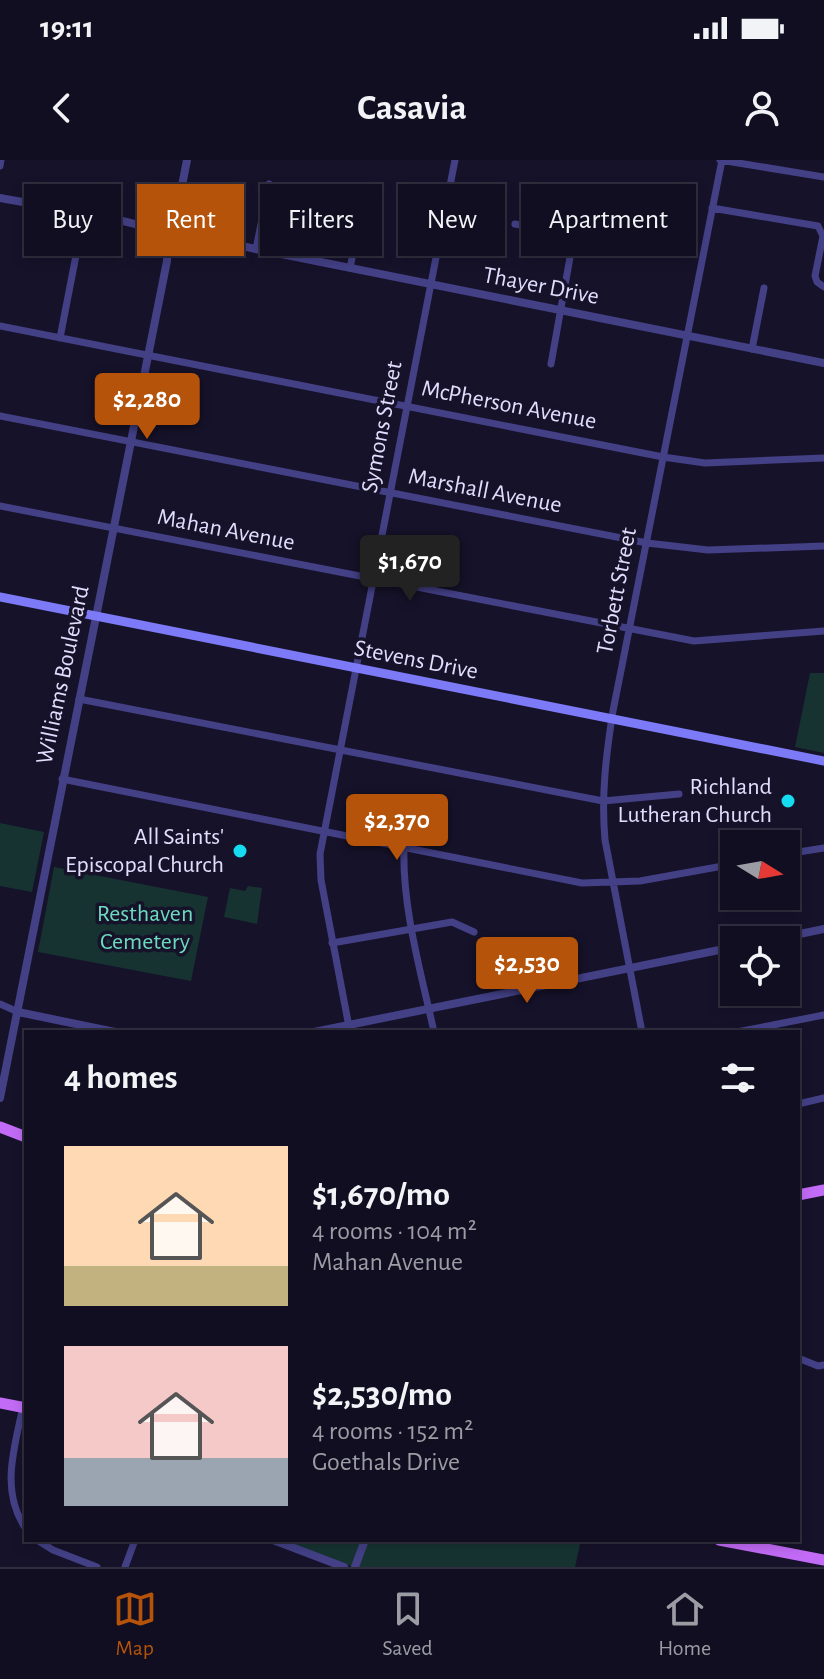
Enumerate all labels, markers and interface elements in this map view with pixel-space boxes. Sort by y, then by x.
text: 19:11 [40,13,94,43]
icon: back [40,86,84,130]
icon: person [740,86,784,130]
text: Casavia [357,90,467,126]
chip: Buy [24,184,121,256]
chip: Rent [137,184,244,256]
chip: Filters [260,184,382,256]
chip: New [398,184,505,256]
chip: Apartment [521,184,696,256]
street label: Thayer Drive [481,263,601,309]
street label: Symons Street [357,359,407,495]
pin: $2,280 [82,373,212,441]
street label: McPherson Avenue [420,376,598,434]
text: $2,280 [113,386,181,412]
street label: Marshall Avenue [406,464,564,518]
street label: Mahan Avenue [155,505,297,555]
street label: Torbett Street [593,525,641,656]
pin: $1,670 [345,535,475,603]
text: $1,670 [378,548,442,574]
street label: Williams Boulevard [32,583,94,767]
street label: Stevens Drive [352,636,480,684]
place label: Richland Lutheran Church [617,775,772,827]
marker: Richland Lutheran Church [779,792,797,810]
pin: $2,370 [332,794,462,862]
text: $2,370 [364,807,430,833]
place label: All Saints' Episcopal Church [65,825,224,877]
north arrow [720,830,800,910]
map controls [720,830,800,1006]
marker: All Saints' Episcopal Church [231,842,249,860]
park label: Resthaven Cemetery [97,902,193,954]
button: locate [720,926,800,1006]
pin: $2,530 [462,937,592,1005]
text: $2,530 [494,950,560,976]
icon: filters [716,1056,760,1100]
text: 4 homes [64,1061,178,1095]
icon: home [128,1178,224,1274]
text: $1,670/mo [312,1178,450,1212]
text: 4 rooms · 104 m² [312,1218,477,1244]
text: Mahan Avenue [312,1249,463,1275]
icon: home [128,1378,224,1474]
text: $2,530/mo [312,1378,452,1412]
text: 4 rooms · 152 m² [312,1418,473,1444]
text: Goethals Drive [312,1449,460,1475]
tab: Map [113,1587,157,1661]
tab: Saved [382,1587,433,1661]
tab: Home [658,1587,711,1661]

